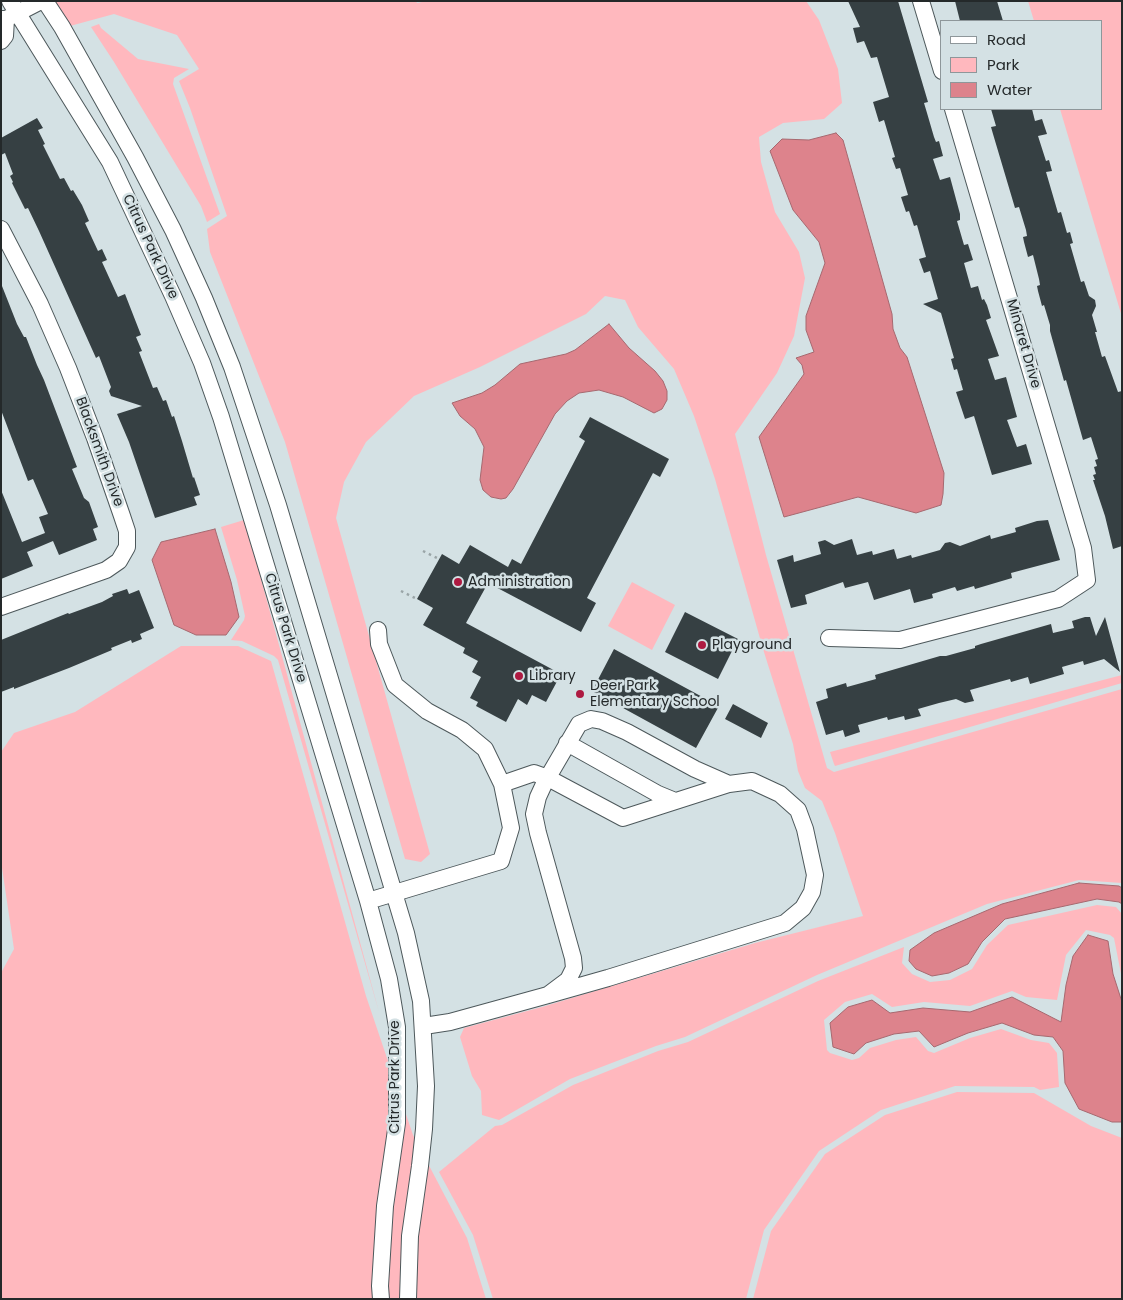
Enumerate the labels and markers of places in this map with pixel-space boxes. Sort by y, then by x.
place label: Administration [468,574,571,590]
marker: Administration [452,576,464,588]
place label: Playground [712,637,792,653]
marker: Playground [696,639,708,651]
place label: Library [529,668,576,684]
marker: Library [513,670,525,682]
place label: Deer Park Elementary School [590,678,720,710]
marker: Deer Park Elementary School [574,688,586,700]

